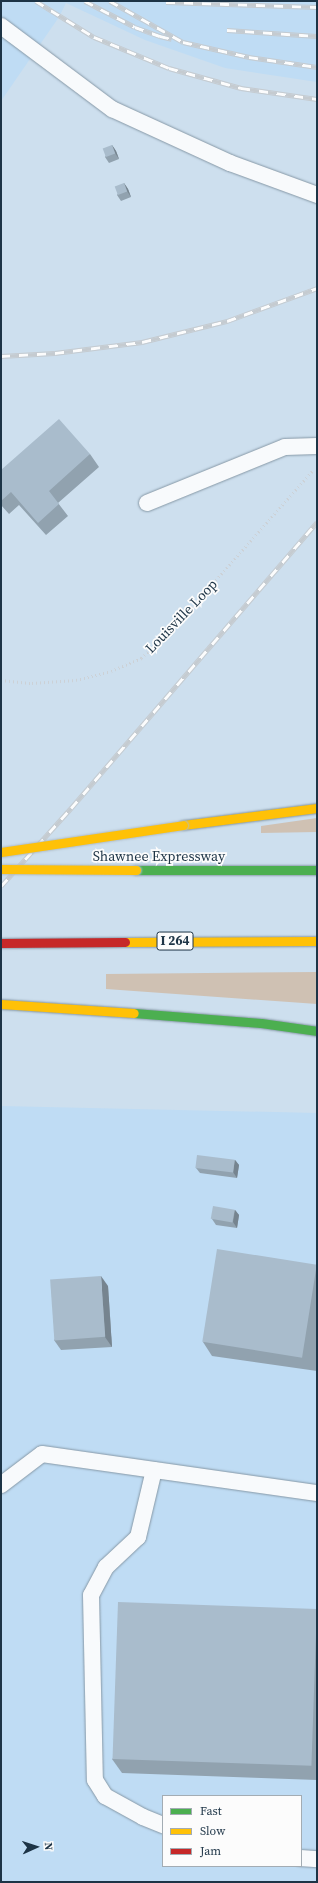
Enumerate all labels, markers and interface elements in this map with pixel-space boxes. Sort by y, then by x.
street label: Louisville Loop [142,576,220,656]
street label: Shawnee Expressway [93,848,225,864]
road number: I 264 [156,930,194,952]
legend [162,1795,302,1867]
text: Fast [200,1803,222,1819]
text: Slow [200,1823,225,1839]
north arrow [16,1827,56,1867]
text: N [41,1842,56,1851]
text: Jam [200,1843,221,1859]

